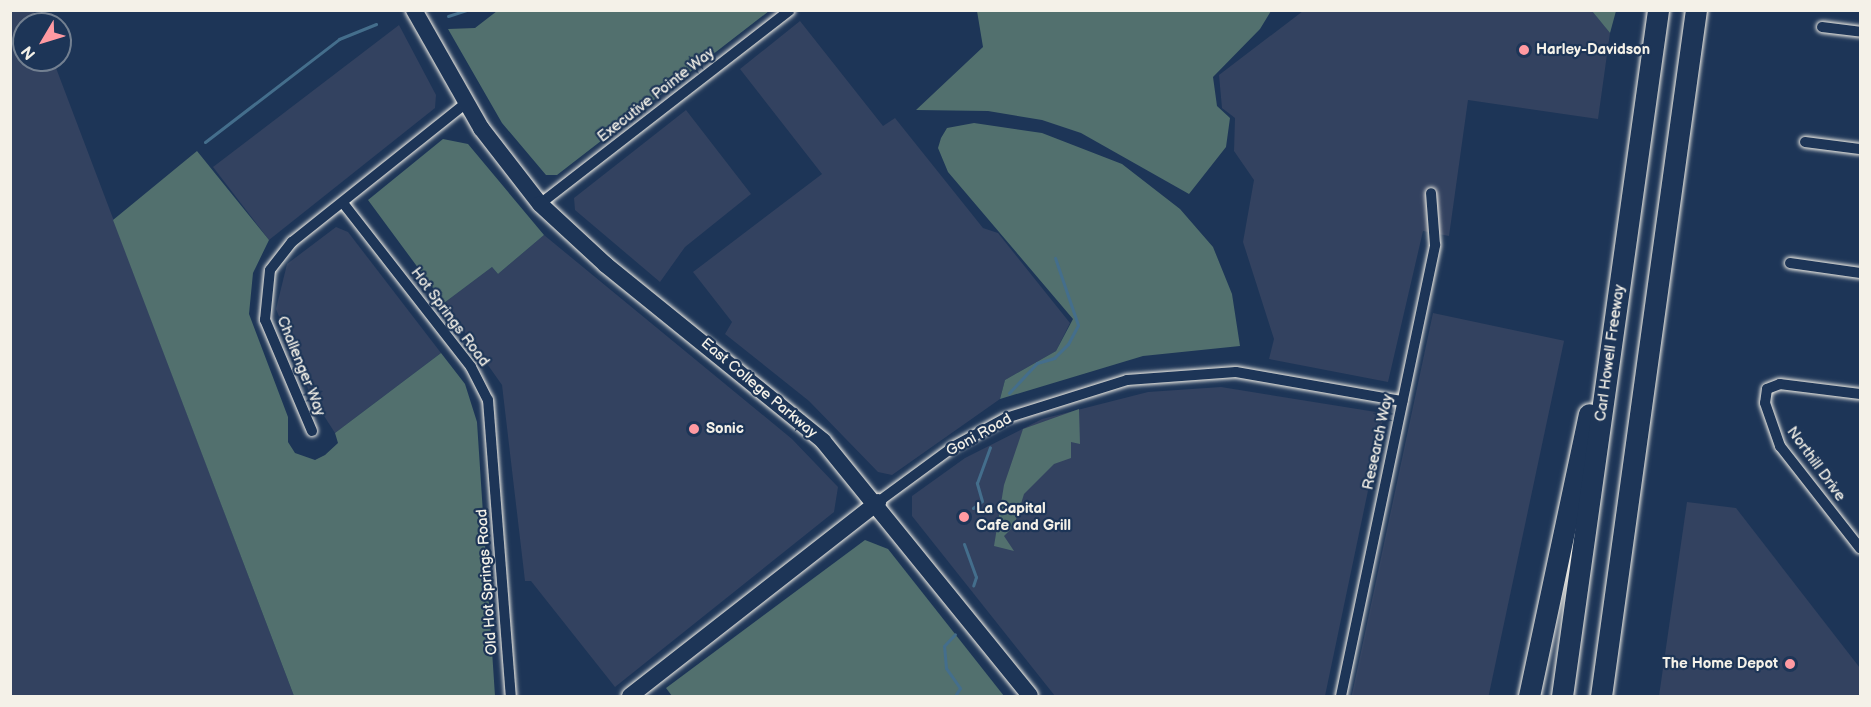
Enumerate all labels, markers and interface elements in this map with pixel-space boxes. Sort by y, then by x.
north arrow [12,12,72,72]
place label: Harley-Davidson [1536,41,1650,59]
text: N [18,42,40,63]
marker: Harley-Davidson [1517,43,1531,57]
street label: Executive Pointe Way [594,44,718,146]
street label: Hot Springs Road [407,264,493,370]
street label: Carl Howell Freeway [1591,283,1629,423]
street label: Challenger Way [273,313,329,419]
street label: East College Parkway [697,334,821,442]
street label: Research Way [1359,392,1397,492]
street label: Goni Road [943,410,1015,460]
place label: Sonic [706,420,744,438]
marker: Sonic [687,422,701,436]
street label: Northill Drive [1783,423,1849,505]
place label: La Capital Cafe and Grill [976,499,1071,534]
street label: Old Hot Springs Road [473,508,501,656]
marker: La Capital Cafe and Grill [957,510,971,524]
place label: The Home Depot [1662,655,1778,673]
marker: The Home Depot [1783,657,1797,671]

